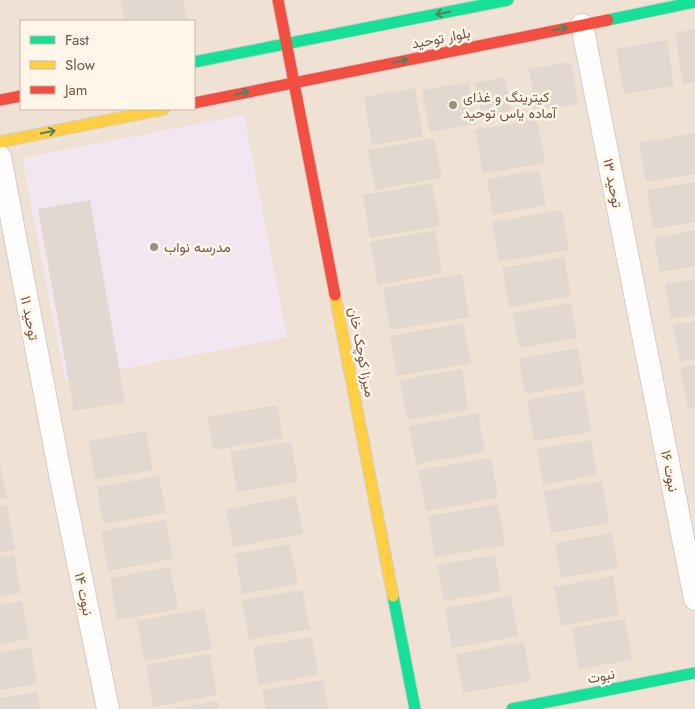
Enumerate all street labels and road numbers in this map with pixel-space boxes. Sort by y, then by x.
street label: بلوار توحید [410,23,472,53]
street label: توحید ۱۳ [598,157,628,209]
street label: توحید ۱۱ [16,294,44,342]
street label: میرزا کوچک خان [343,305,381,399]
street label: نبوت ۱۶ [656,448,684,494]
street label: نبوت ۱۴ [70,571,98,617]
street label: نبوت [586,664,616,688]

